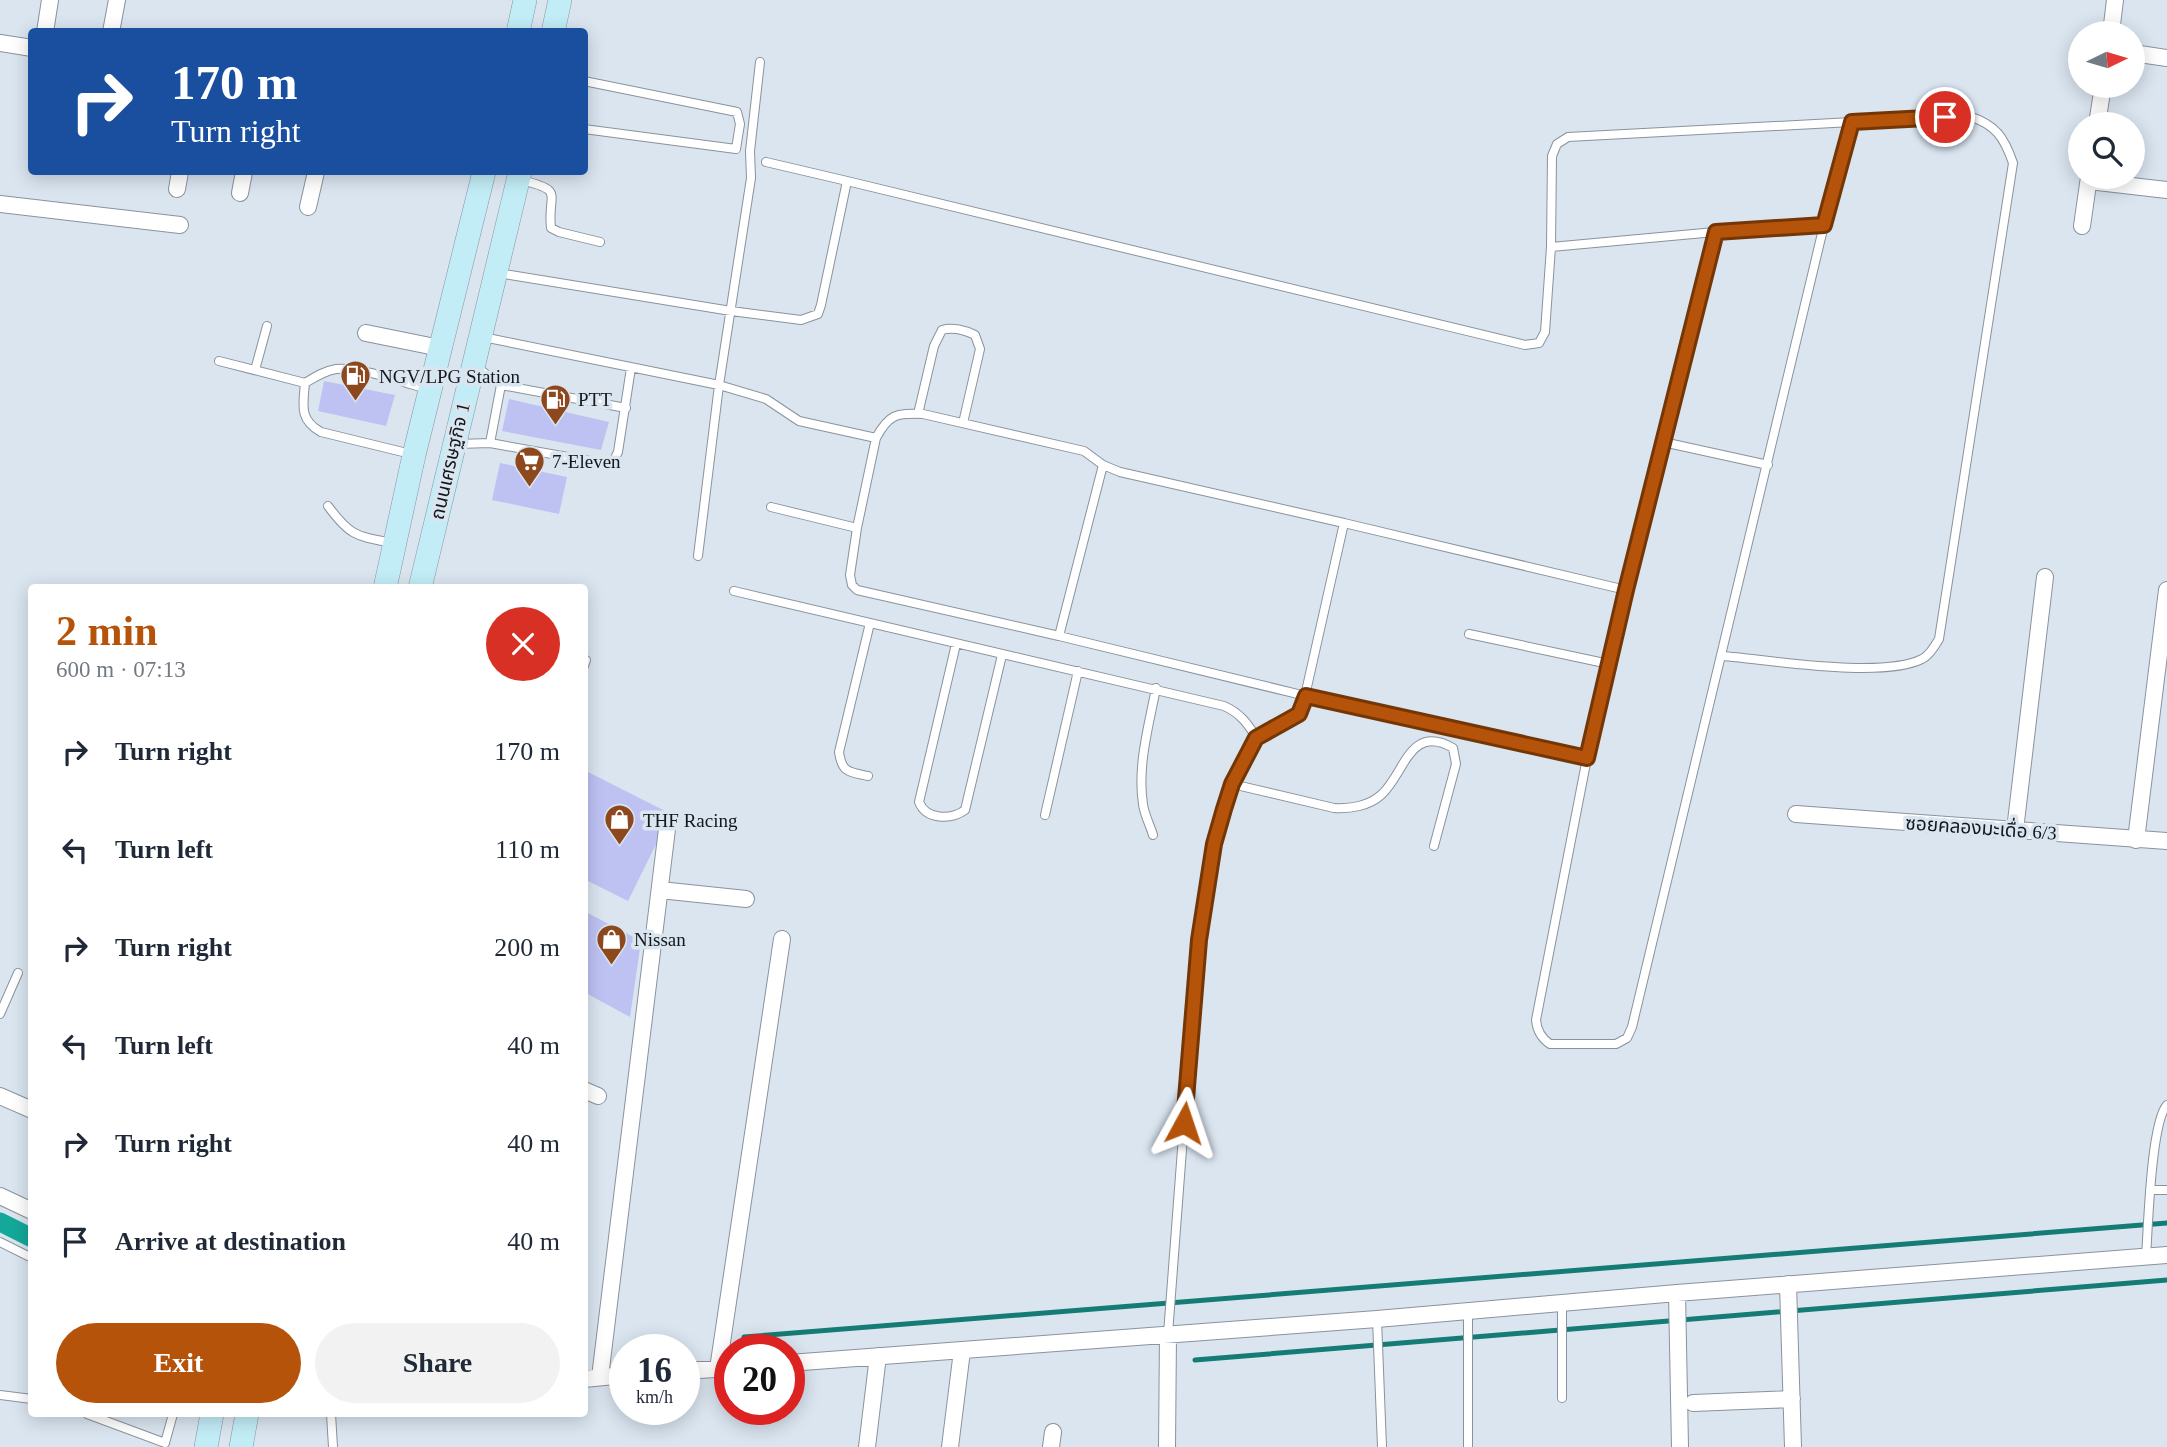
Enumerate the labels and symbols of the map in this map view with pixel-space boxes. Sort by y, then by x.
north arrow [2068,21,2146,98]
pin [1915,87,1975,147]
fuel station icon: NGV/LPG Station [339,359,373,403]
place label: NGV/LPG Station [379,366,520,387]
fuel station icon: PTT [538,382,572,426]
place label: PTT [578,389,612,410]
street label: ถนนเศรษฐกิจ 1 [426,400,474,522]
supermarket icon: 7-Eleven [512,444,546,488]
place label: 7-Eleven [552,451,621,472]
shop icon: THF Racing [603,803,637,847]
street label: ซอยคลองมะเดื่อ 6/3 [1905,809,2058,844]
place label: THF Racing [643,810,738,831]
shop icon: Nissan [594,922,628,966]
place label: Nissan [634,929,686,950]
position arrow [1147,1086,1221,1160]
speed limit sign: 20 [714,1334,805,1425]

